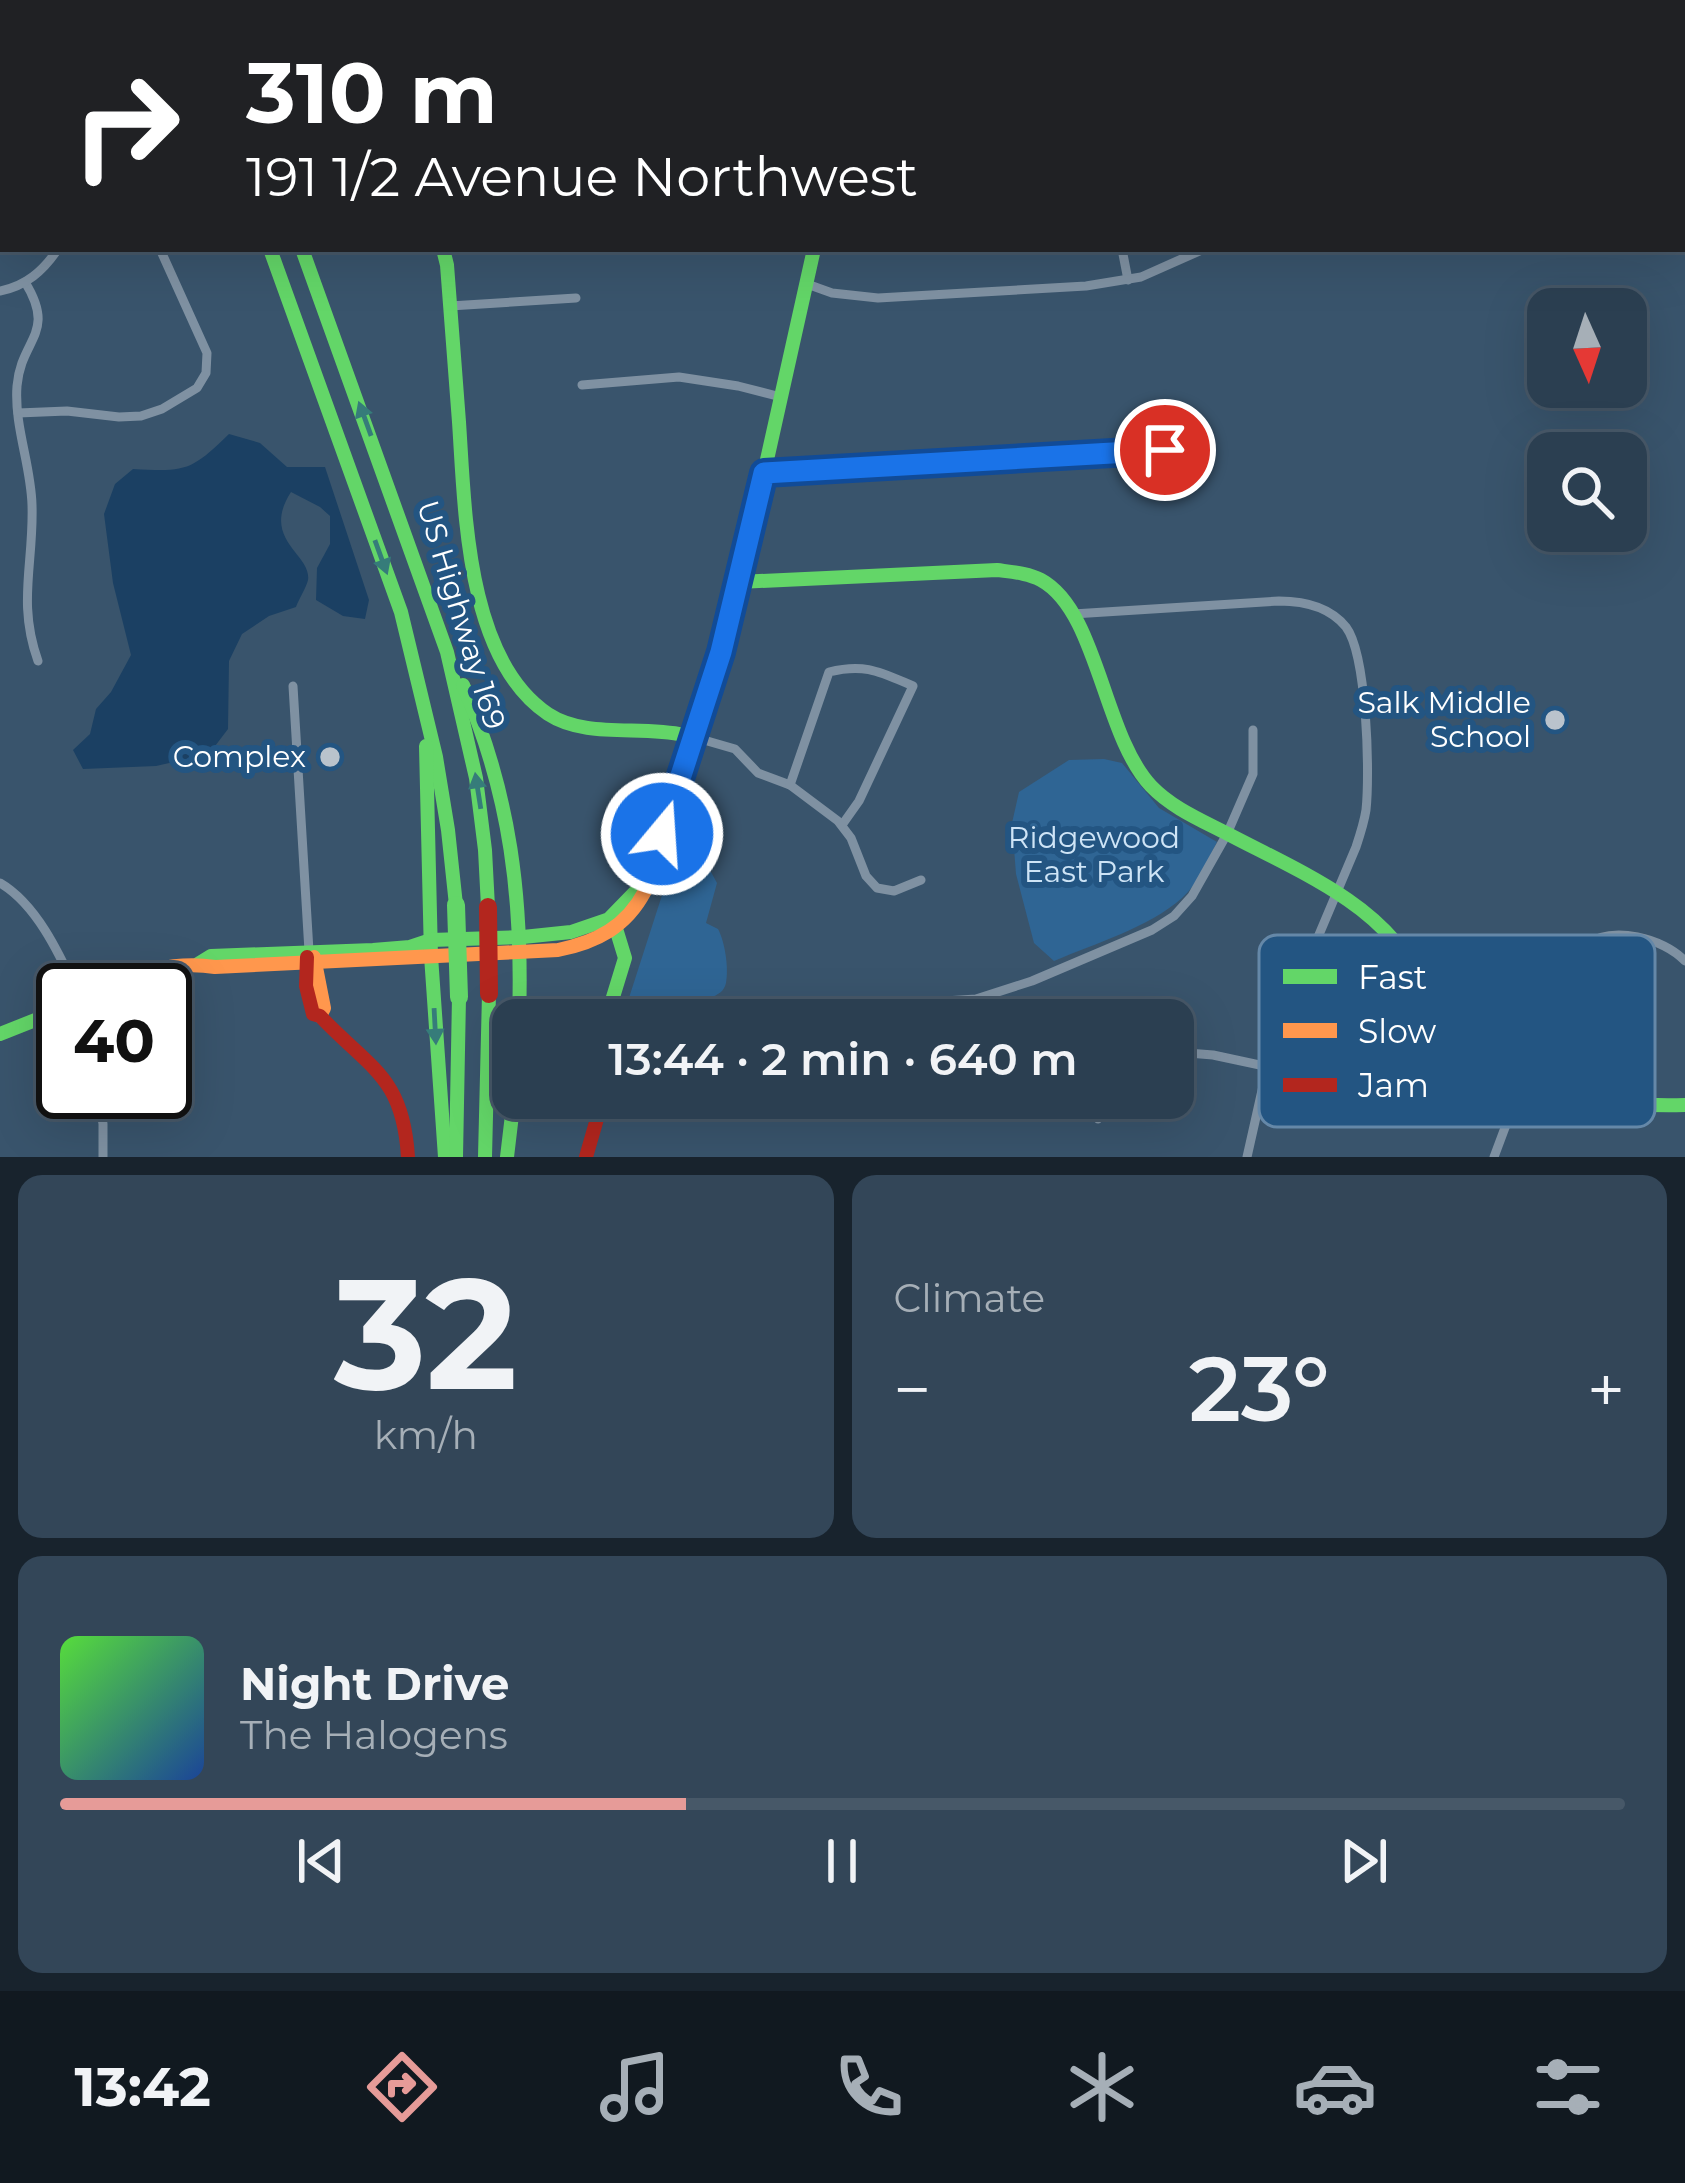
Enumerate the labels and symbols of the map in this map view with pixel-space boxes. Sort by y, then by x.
north arrow [1527,288,1647,408]
pin [1114,399,1216,501]
one-way arrow [355,400,373,436]
street label: US Highway 169 [409,496,514,734]
one-way arrow [373,539,391,575]
place label: Salk Middle School [1357,684,1531,755]
marker: Salk Middle School [1542,707,1568,733]
place label: Complex [173,738,306,775]
marker: Complex [317,744,343,770]
position arrow [599,771,725,897]
one-way arrow [468,772,487,809]
park label: Ridgewood East Park [1008,819,1180,890]
legend [1259,935,1655,1127]
text: Fast [1358,957,1427,997]
speed limit sign: 40 [36,963,192,1119]
one-way arrow [426,1008,445,1046]
text: Slow [1358,1011,1436,1051]
text: Jam [1357,1065,1429,1105]

